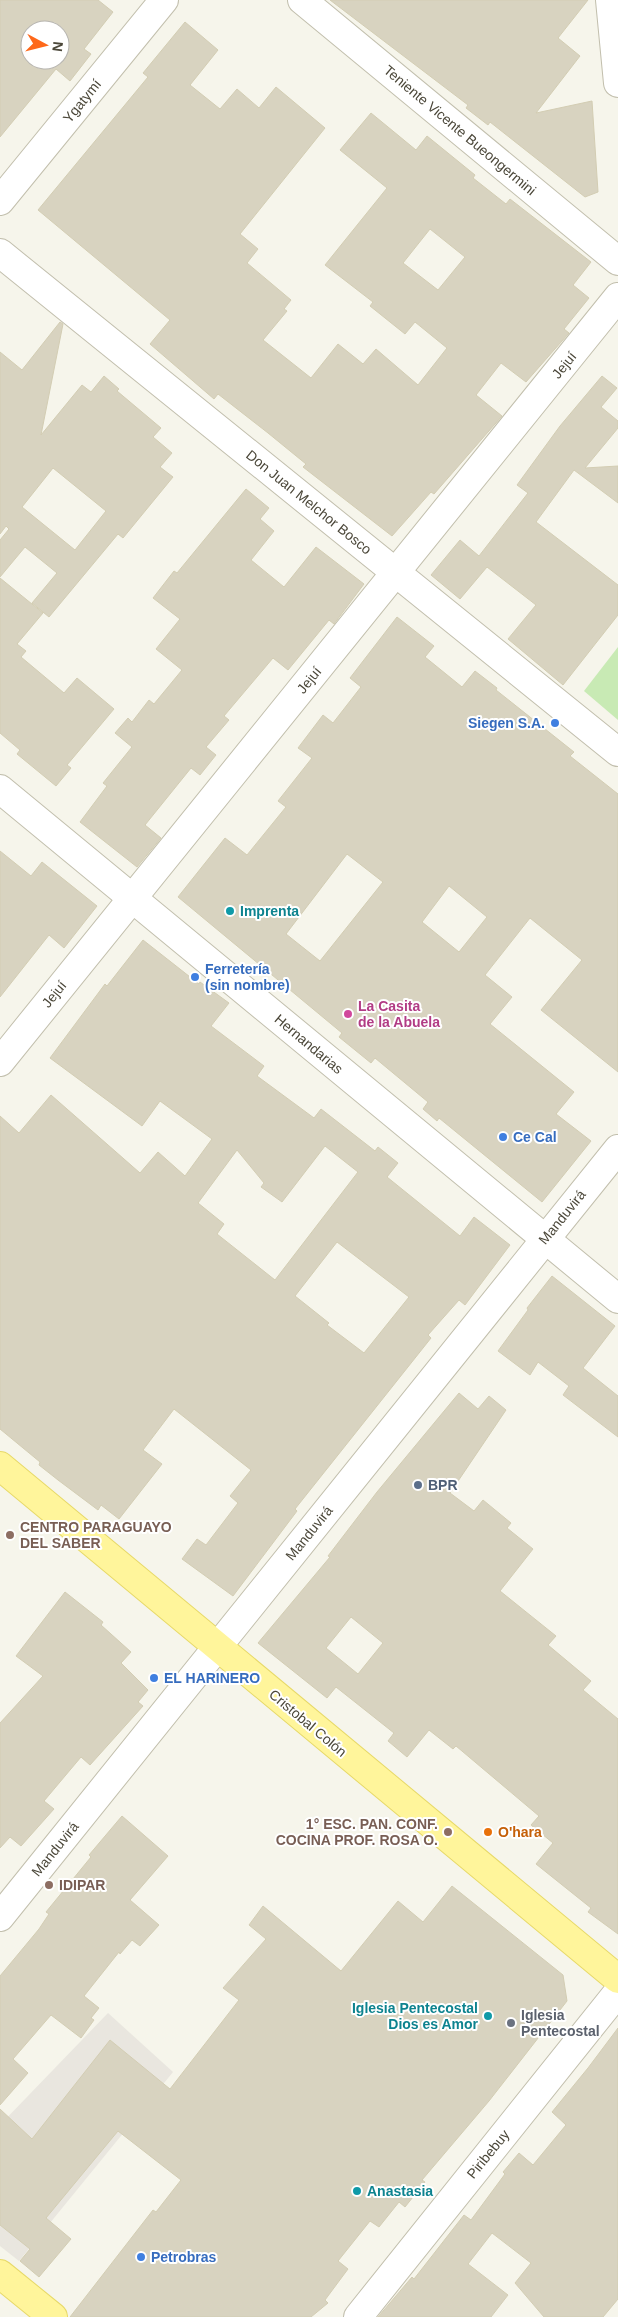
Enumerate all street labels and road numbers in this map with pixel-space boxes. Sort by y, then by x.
street label: Teniente Vicente Bueongermini [381,62,539,198]
street label: Ygatymí [60,76,104,126]
street label: Jejuí [548,348,580,382]
street label: Don Juan Melchor Bosco [243,447,375,558]
street label: Jejuí [293,663,325,697]
street label: Jejuí [38,977,70,1011]
street label: Hernandarias [272,1011,346,1077]
street label: Manduvirá [535,1186,589,1247]
street label: Manduvirá [282,1502,336,1563]
street label: Cristobal Colón [266,1686,350,1760]
street label: Manduvirá [28,1818,82,1879]
street label: Piribebuy [463,2126,513,2182]

